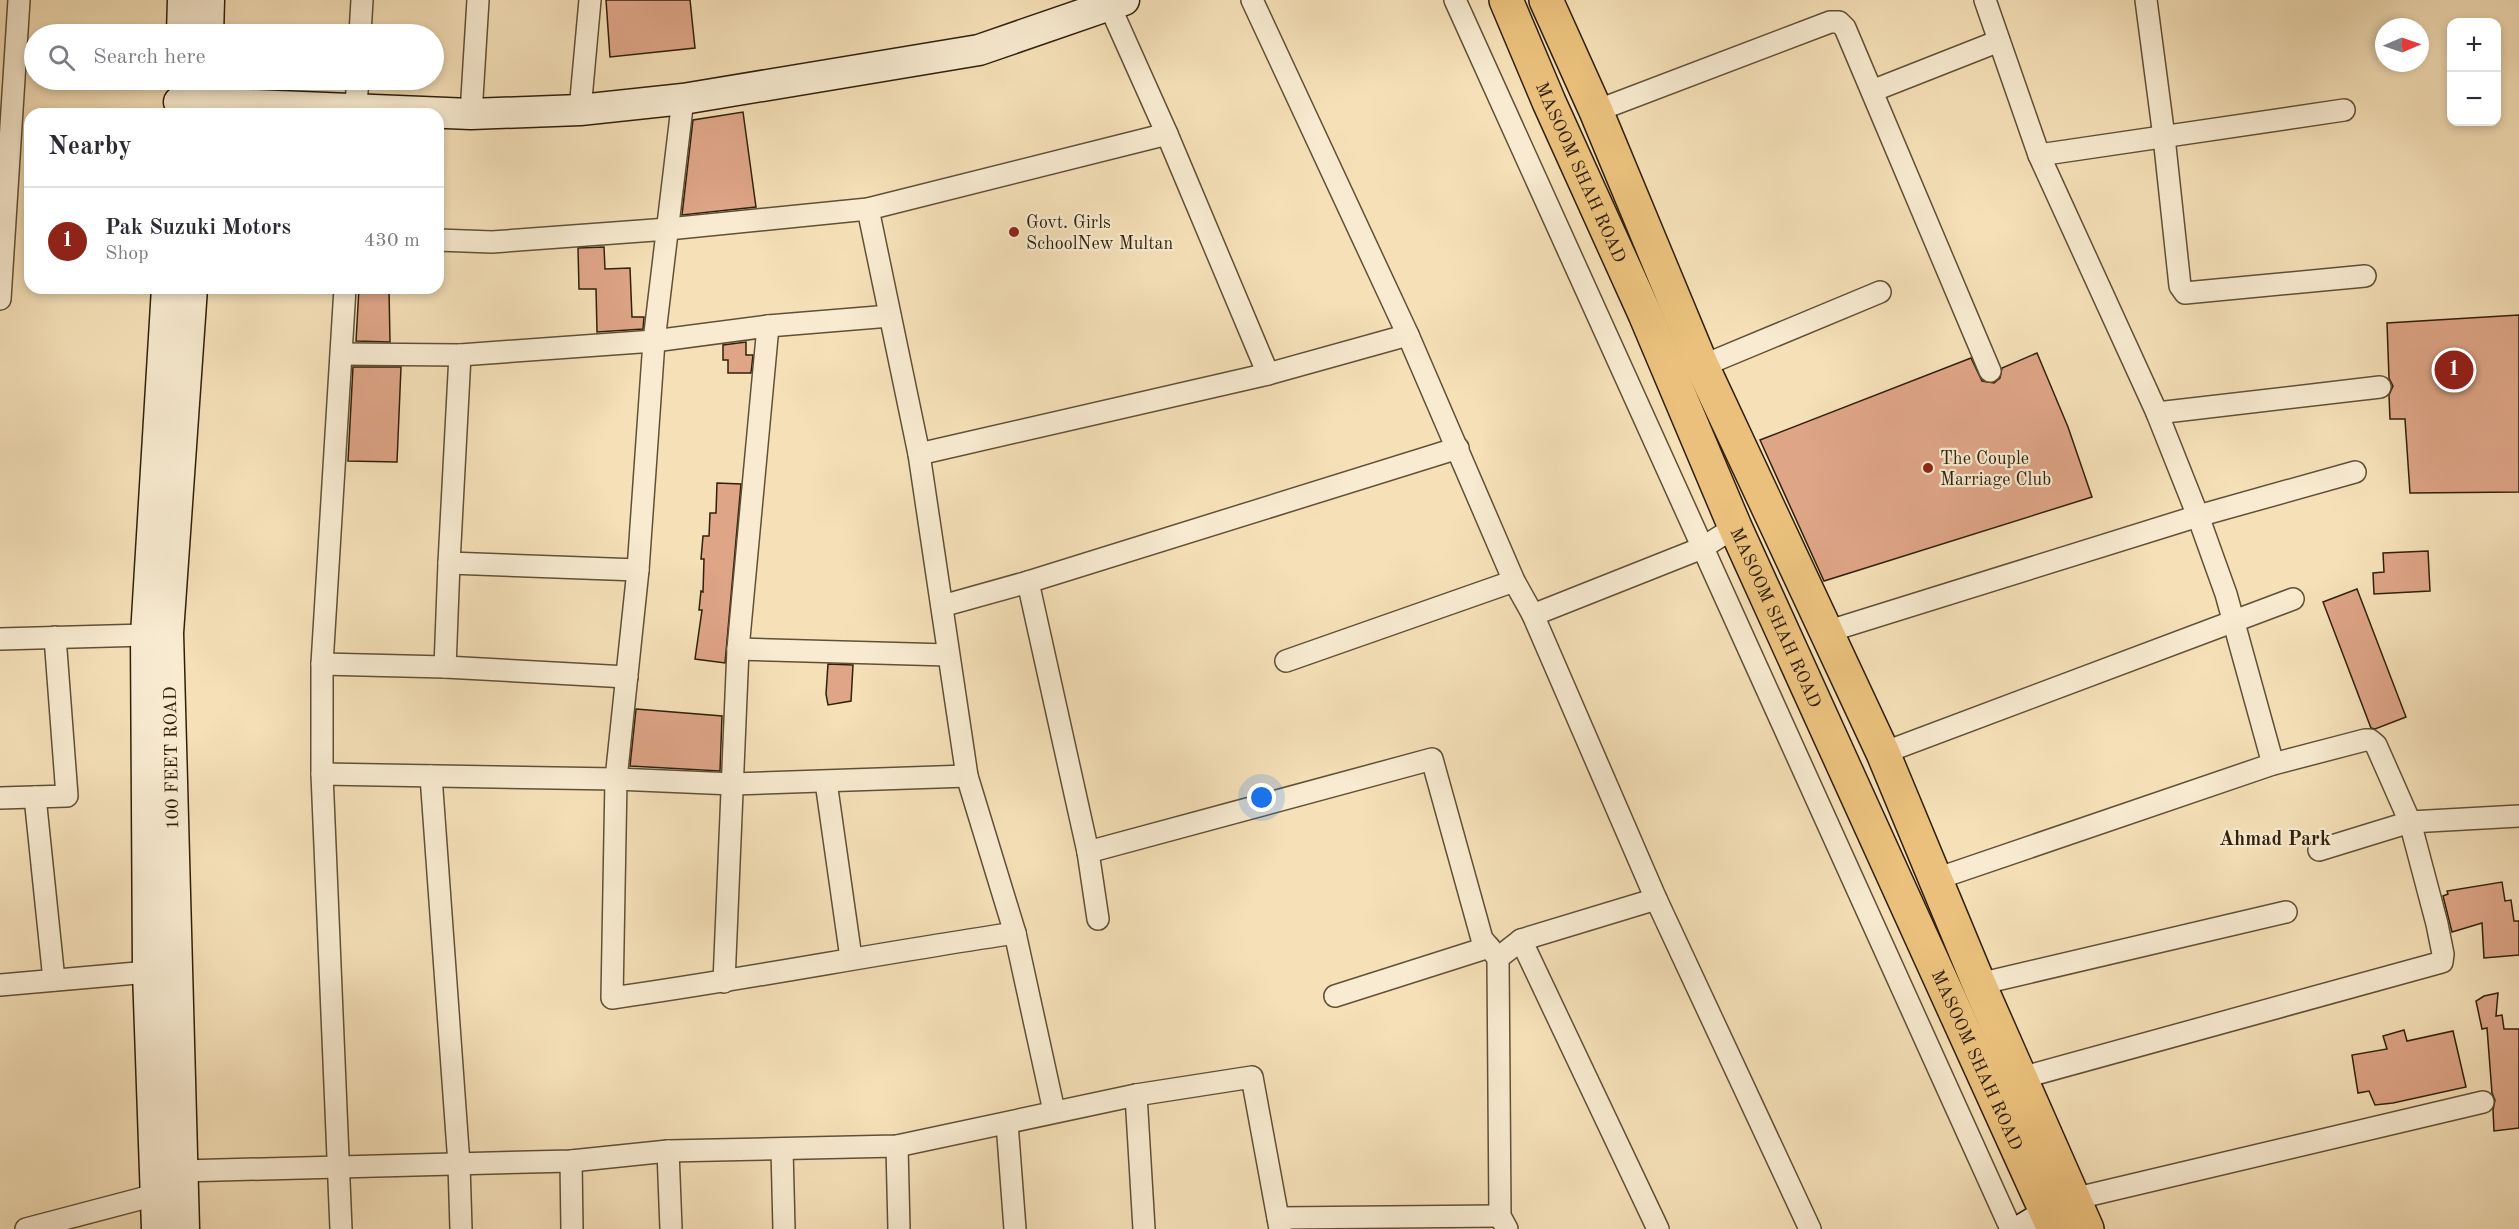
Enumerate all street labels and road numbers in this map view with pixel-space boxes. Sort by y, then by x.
street label: MASOOM SHAH ROAD [1532,80,1629,266]
street label: MASOOM SHAH ROAD [1726,525,1824,711]
street label: 100 FEET ROAD [162,686,182,830]
street label: MASOOM SHAH ROAD [1928,967,2025,1153]

